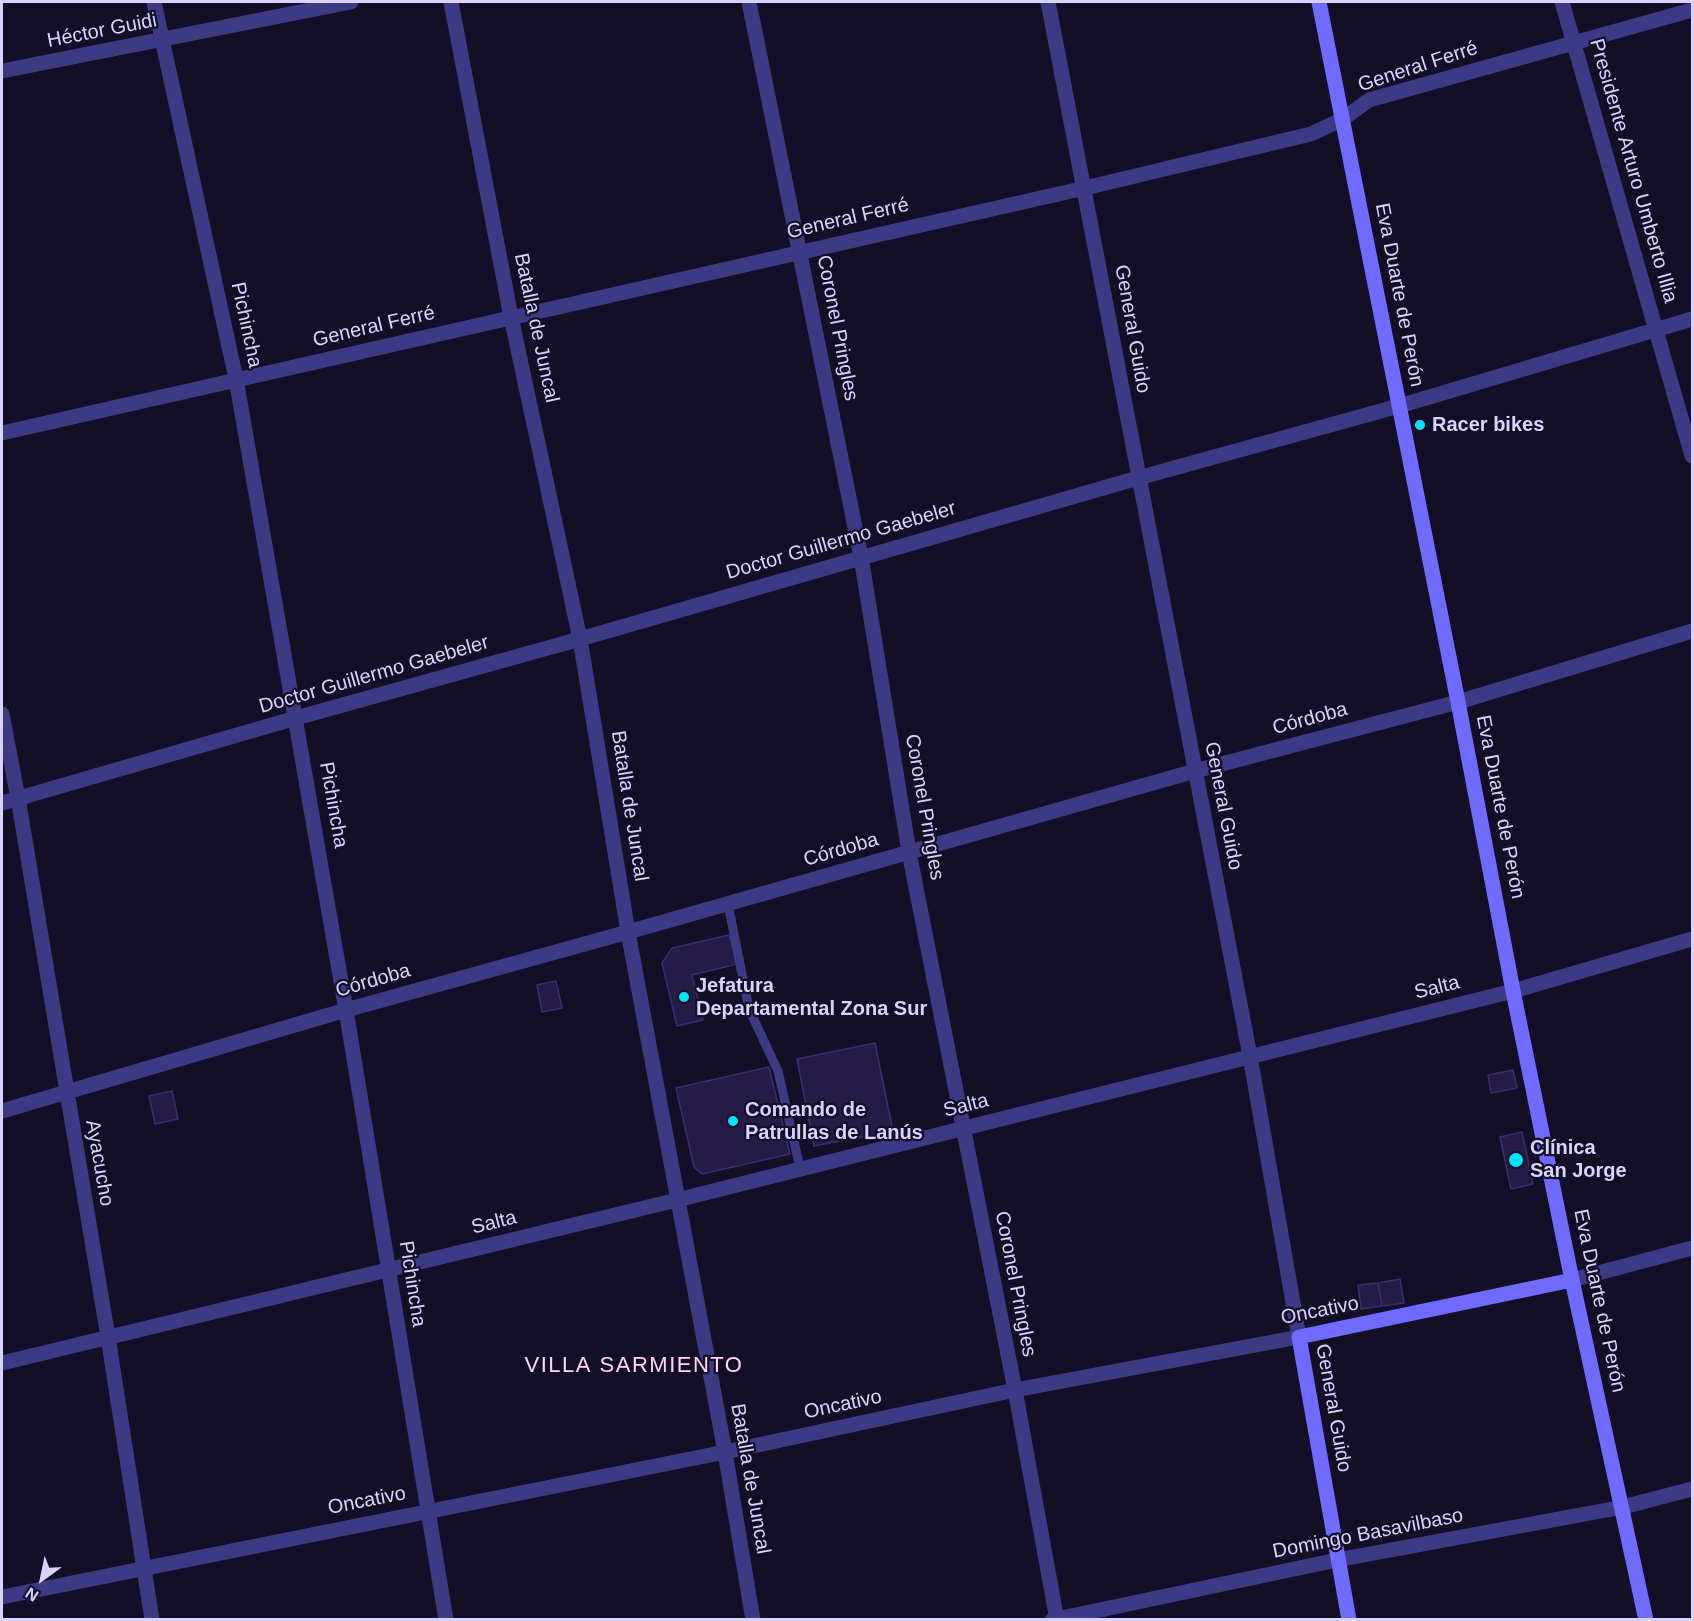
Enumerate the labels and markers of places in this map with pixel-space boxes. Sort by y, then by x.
place label: Racer bikes [1432,413,1544,437]
marker: Racer bikes [1413,418,1427,432]
place label: Jefatura Departamental Zona Sur [696,974,927,1021]
marker: Jefatura Departamental Zona Sur [677,990,691,1004]
place label: Comando de Patrullas de Lanús [745,1098,923,1145]
marker: Comando de Patrullas de Lanús [726,1114,740,1128]
place label: Clínica San Jorge [1530,1136,1627,1183]
marker: Clínica San Jorge [1507,1151,1525,1169]

